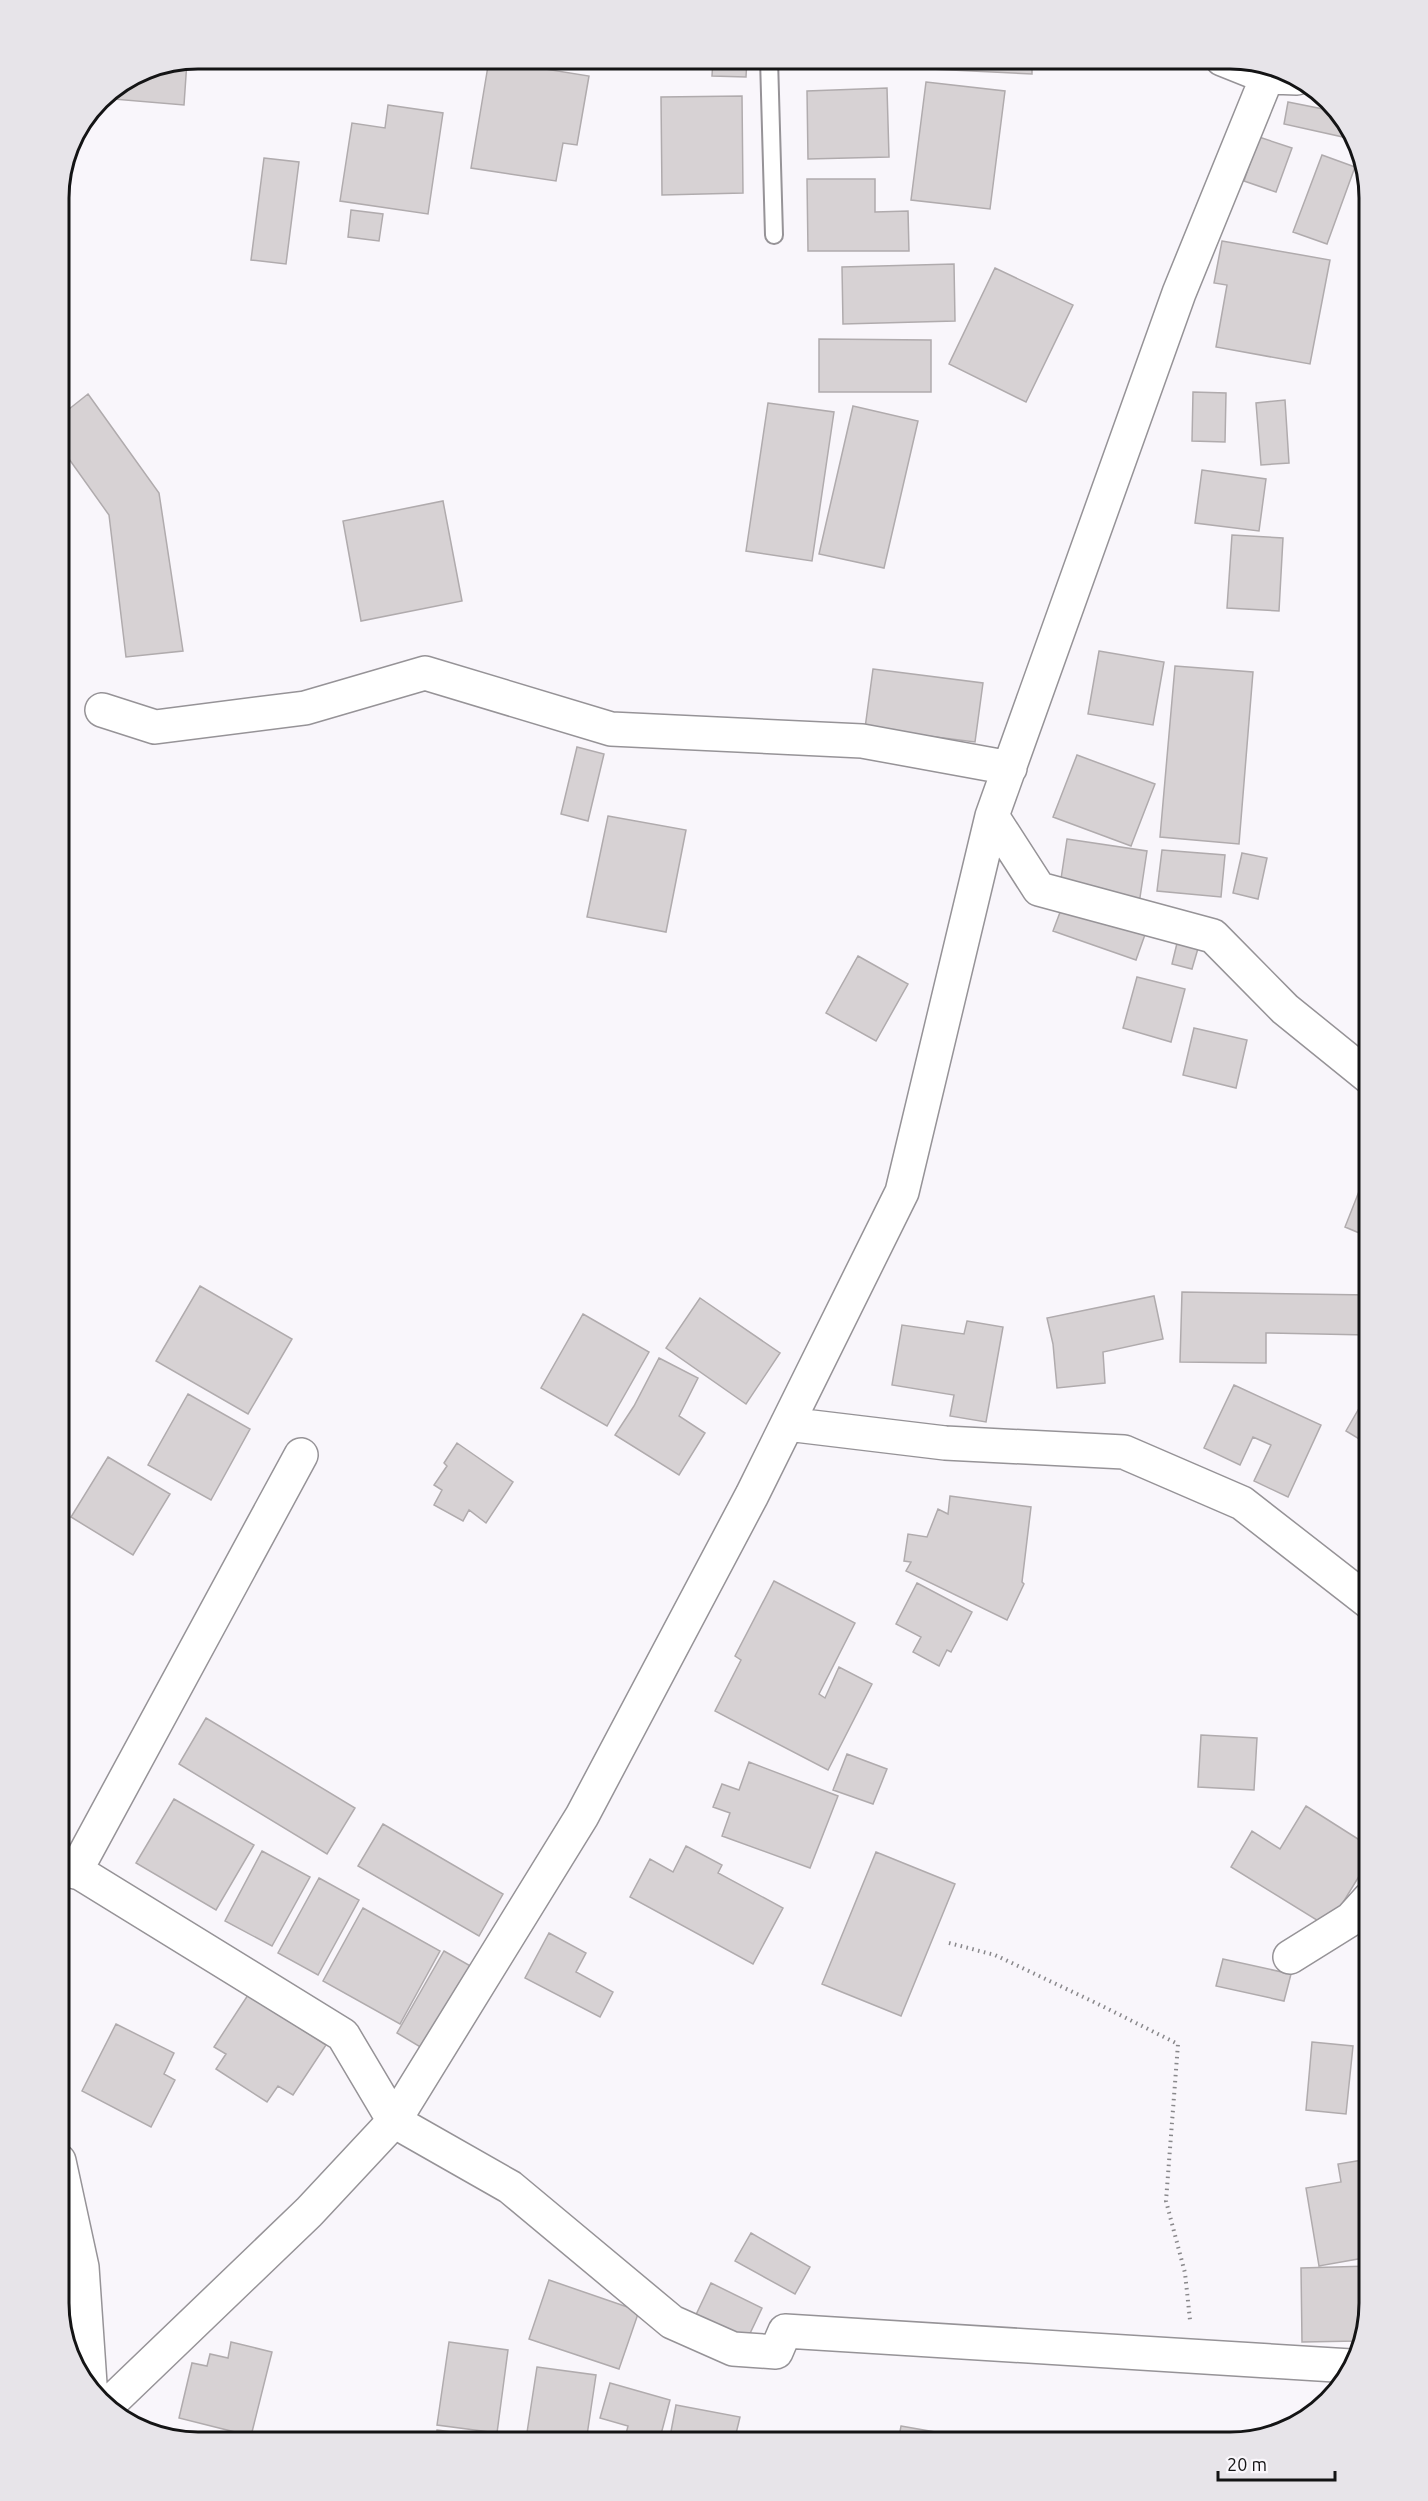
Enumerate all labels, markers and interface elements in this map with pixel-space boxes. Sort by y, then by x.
scale bar [1218,2444,1335,2482]
text: 20 m [1227,2454,1267,2474]

